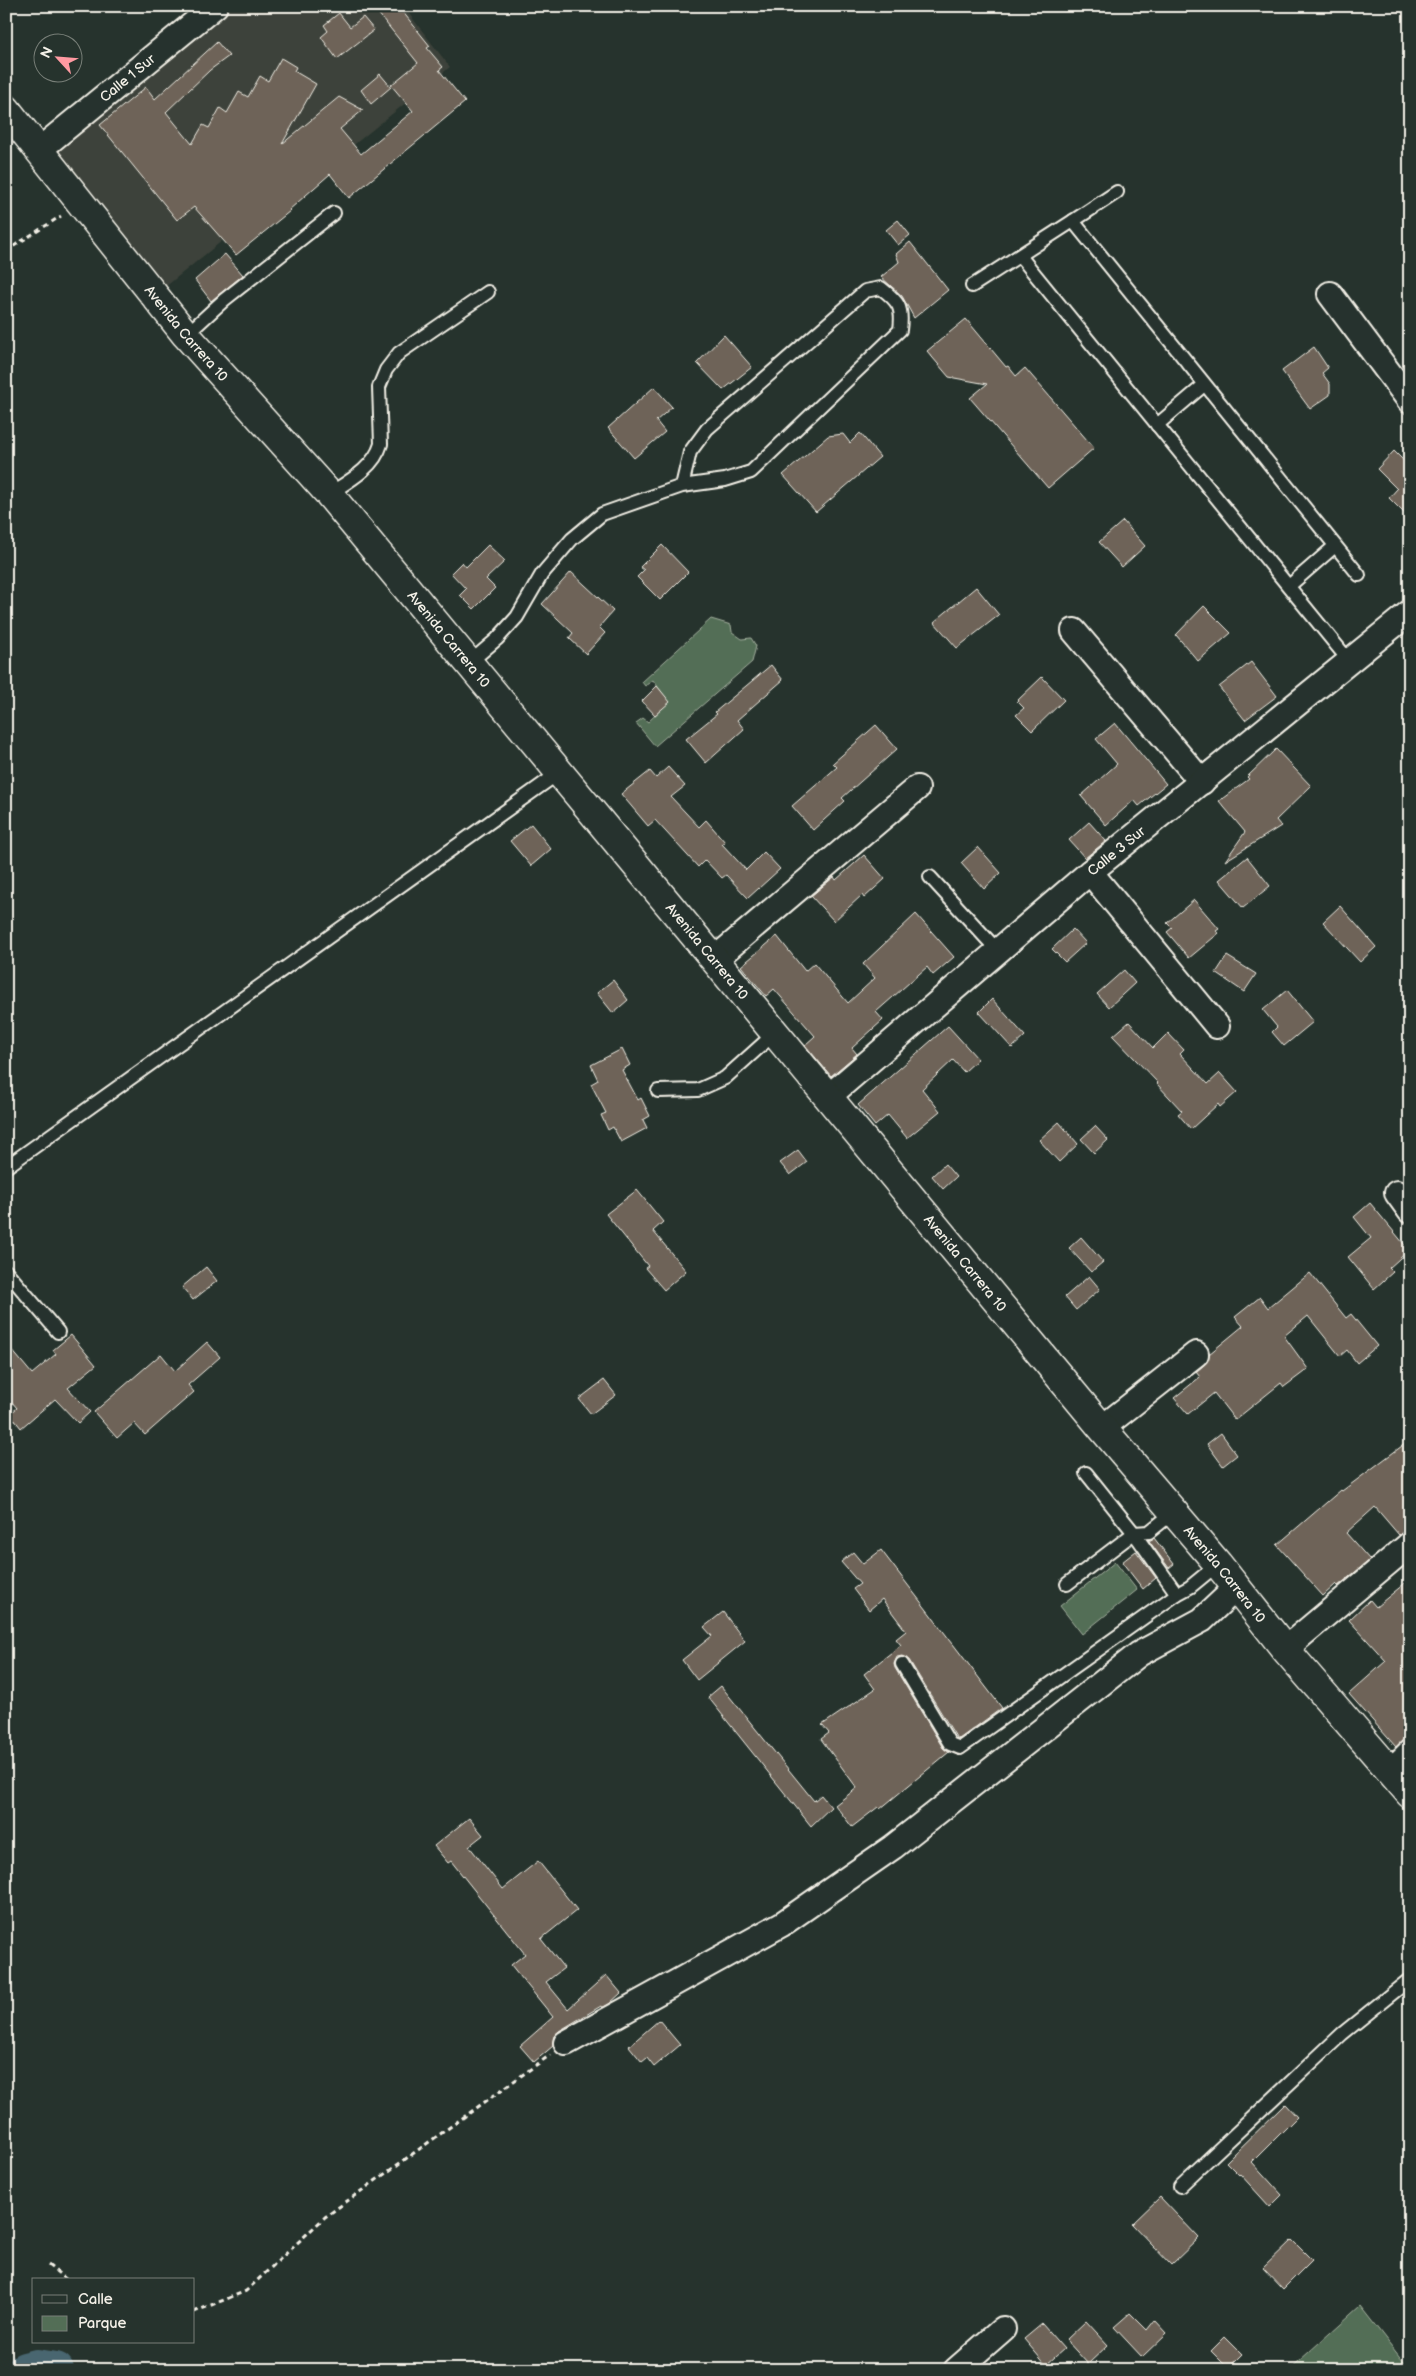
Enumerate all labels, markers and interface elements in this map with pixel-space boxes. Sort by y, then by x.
north arrow [32,32,82,82]
text: N [37,44,57,61]
street label: Calle 1 Sur [96,50,159,106]
street label: Avenida Carrera 10 [141,282,232,385]
street label: Avenida Carrera 10 [404,588,494,691]
street label: Calle 3 Sur [1084,822,1150,880]
street label: Avenida Carrera 10 [662,900,752,1003]
street label: Avenida Carrera 10 [920,1212,1010,1315]
street label: Avenida Carrera 10 [1180,1522,1269,1626]
legend [32,2278,195,2344]
text: Calle [78,2290,113,2309]
text: Parque [78,2314,127,2333]

